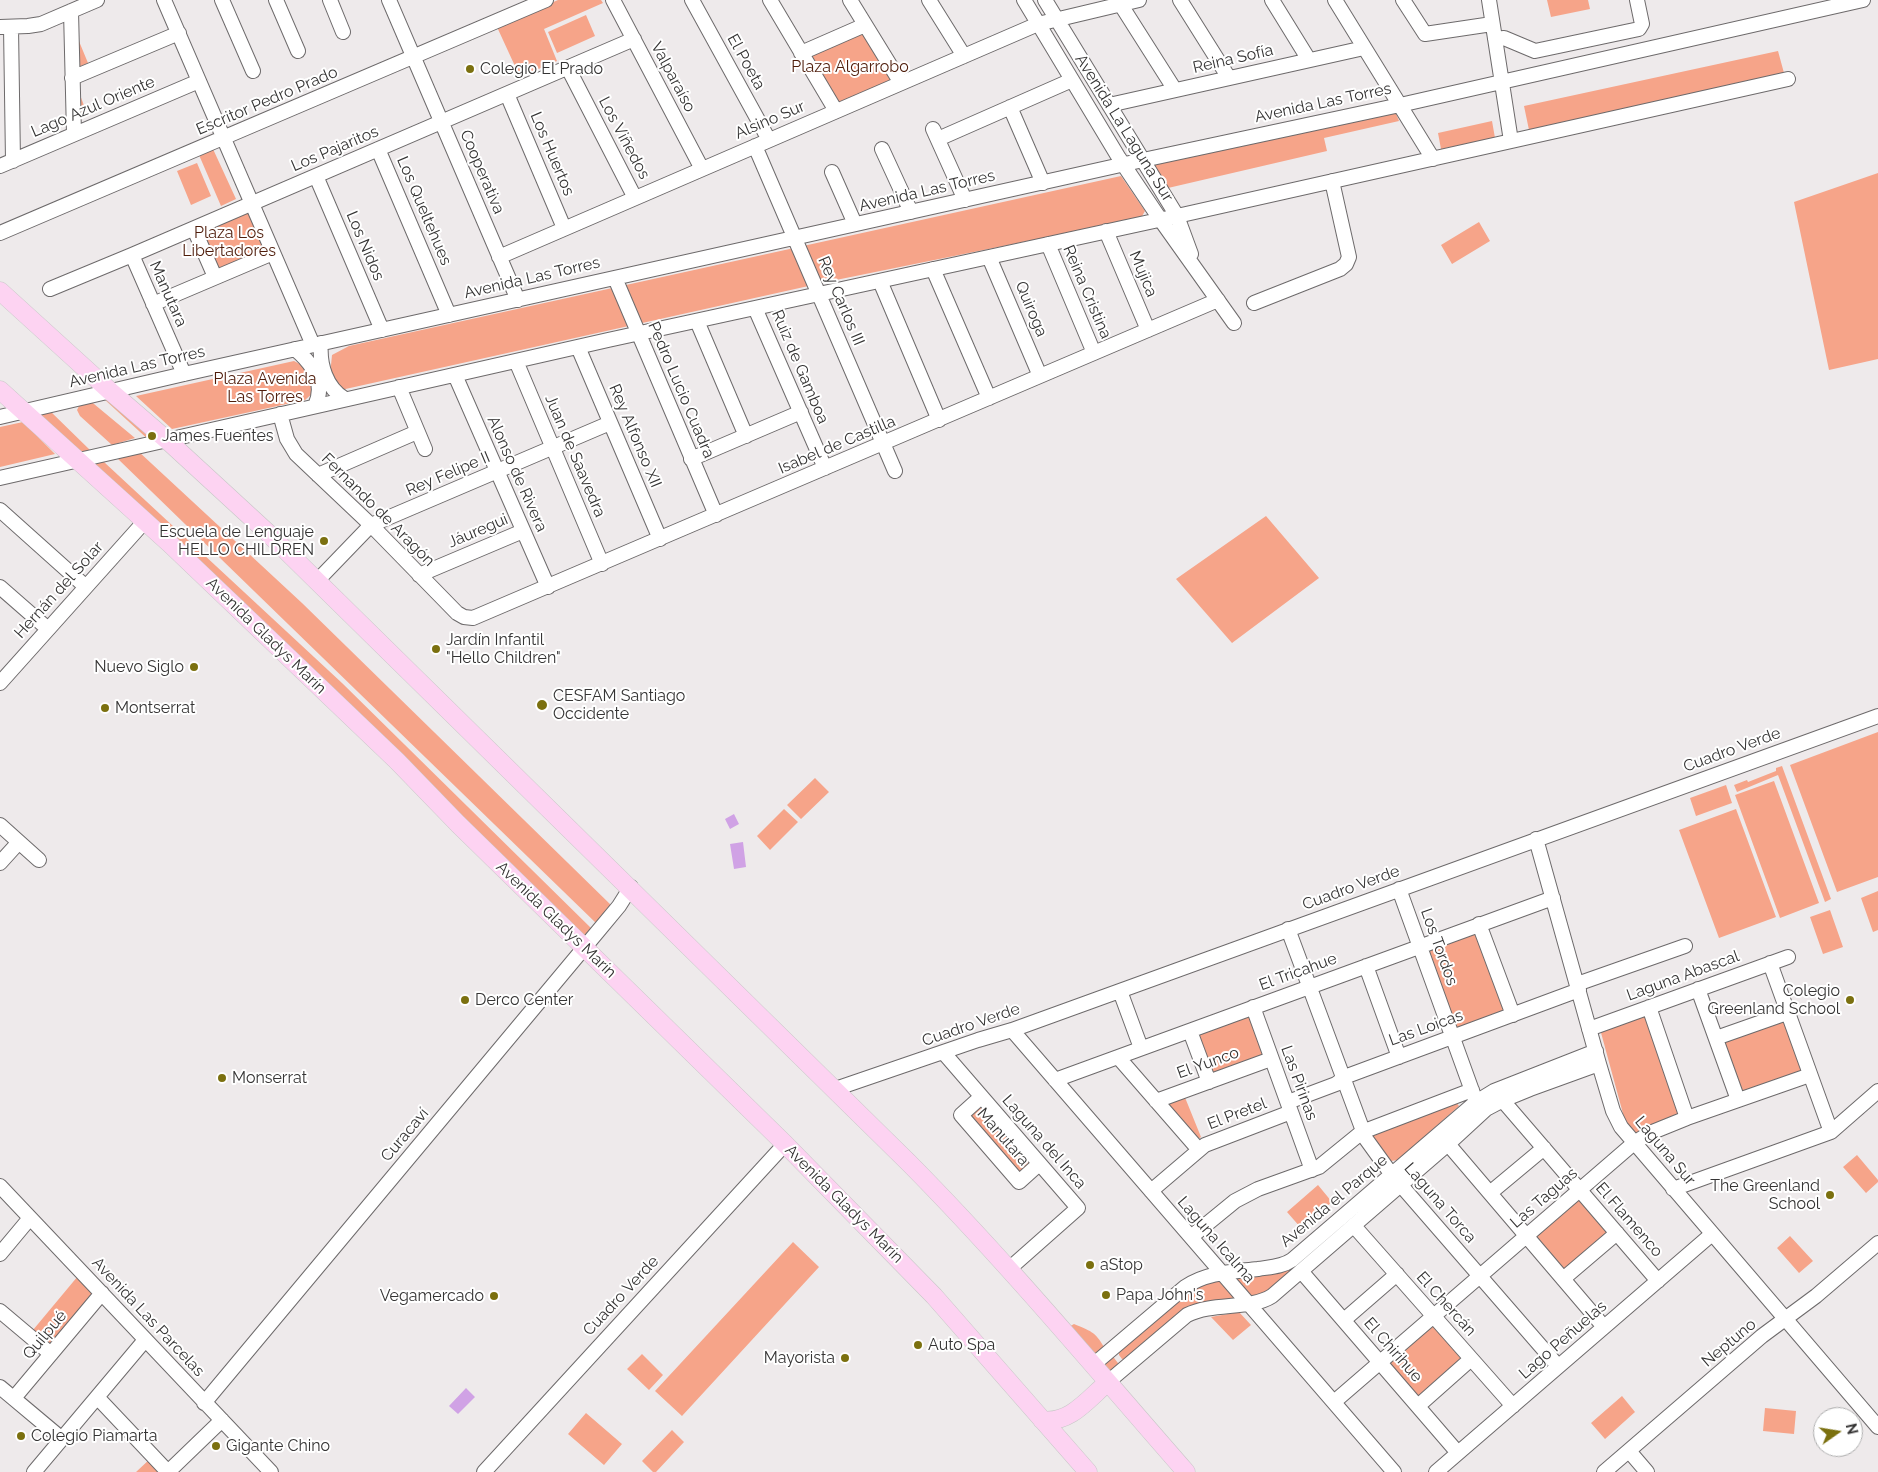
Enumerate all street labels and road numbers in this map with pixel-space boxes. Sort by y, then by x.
street label: El Poeta [723,31,769,93]
street label: Valparaíso [647,39,699,115]
street label: Reina Sofía [1191,40,1275,78]
street label: Avenida La Laguna Sur [1071,51,1177,205]
street label: Escritor Pedro Prado [193,63,341,139]
street label: Lago Azul Oriente [28,72,158,142]
street label: Avenida Las Torres [1253,79,1393,127]
street label: Los Viñedos [594,93,654,183]
street label: Alsino Sur [732,97,808,143]
street label: Los Huertos [526,109,578,199]
street label: Los Pajaritos [288,122,382,176]
street label: Cooperativa [456,127,508,217]
street label: Los Queltehues [392,154,456,268]
street label: Avenida Las Torres [857,166,997,216]
street label: Los Nidos [342,208,388,284]
street label: Reina Cristina [1059,242,1115,342]
street label: Mujica [1125,248,1161,300]
street label: Avenida Las Torres [462,253,602,303]
street label: Rey Carlos III [814,254,868,348]
street label: Manutara [145,258,191,330]
street label: Quiroga [1011,278,1051,340]
street label: Ruiz de Gamboa [767,307,833,427]
street label: Pedro Lucio Cuadra [644,319,718,461]
street label: Avenida Las Torres [67,342,207,392]
street label: Rey Alfonso XII [605,381,665,491]
street label: Juan de Saavedra [540,392,610,520]
street label: Isabel de Castilla [776,412,898,478]
street label: Alonso de Rivera [483,413,551,535]
street label: Rey Felipe II [403,448,493,500]
street label: Fernando de Aragón [317,449,439,571]
street label: Jáuregui [445,510,511,552]
street label: Hernán del Solar [10,538,108,642]
street label: Avenida Gladys Marín [202,574,330,698]
street label: Cuadro Verde [1681,724,1783,776]
street label: Avenida Gladys Marín [492,858,620,982]
street label: Cuadro Verde [1300,862,1402,914]
street label: Los Tordos [1416,906,1462,988]
street label: Laguna Abascal [1624,947,1742,1005]
street label: El Tricahue [1257,949,1339,995]
street label: Cuadro Verde [920,999,1022,1051]
street label: Las Loicas [1386,1006,1466,1050]
street label: El Yunco [1174,1043,1242,1083]
street label: Las Pirinas [1277,1043,1321,1123]
street label: Laguna del Inca [998,1091,1090,1193]
street label: El Pretel [1205,1094,1269,1134]
street label: Curacaví [377,1104,433,1166]
street label: Manutara [973,1104,1033,1170]
street label: Laguna Sur [1631,1113,1699,1189]
street label: Avenida Gladys Marín [781,1141,907,1267]
street label: Avenida el Parque [1276,1151,1392,1251]
street label: Laguna Torca [1400,1159,1480,1247]
street label: Las Taguas [1507,1164,1581,1232]
street label: El Flamenco [1591,1179,1667,1261]
street label: Laguna Icalma [1173,1193,1259,1287]
street label: Cuadro Verde [579,1252,663,1340]
street label: Avenida Las Parcelas [88,1253,208,1381]
street label: El Chercán [1412,1268,1480,1340]
street label: Lago Peñuelas [1515,1297,1611,1383]
street label: Quilpué [19,1307,71,1363]
street label: El Chirihue [1360,1314,1426,1386]
street label: Neptuno [1698,1315,1760,1371]

